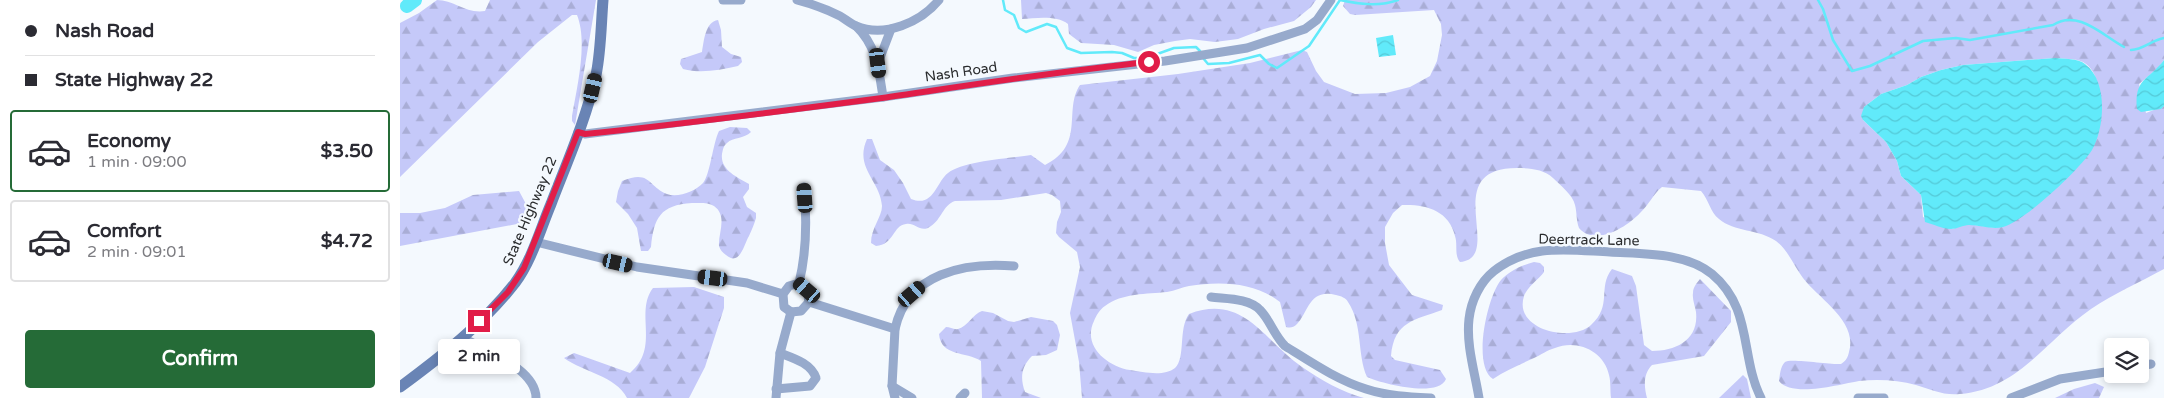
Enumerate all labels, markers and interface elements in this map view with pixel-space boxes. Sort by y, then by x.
text: Nash Road [55,20,154,42]
car [868,47,887,79]
route start [1138,51,1160,73]
street label: Nash Road [924,58,998,86]
text: State Highway 22 [55,69,214,91]
car [582,72,603,104]
icon: car [27,129,72,174]
text: Economy [87,130,171,152]
text: $3.50 [321,140,373,162]
text: 1 min · 09:00 [87,152,186,172]
street label: State Highway 22 [499,154,561,268]
car [796,183,813,213]
icon: car [27,219,72,264]
text: Comfort [87,220,161,242]
text: $4.72 [321,230,373,252]
street label: Deertrack Lane [1538,231,1640,249]
text: 2 min · 09:01 [87,242,186,262]
car [601,252,634,274]
car [697,269,728,287]
car [790,274,823,306]
car [895,278,928,310]
route end [468,310,490,332]
button: Confirm [25,330,375,388]
callout: 2 min [438,338,520,374]
map controls [2104,338,2149,383]
button: layers [2104,338,2149,383]
text: 2 min [458,346,500,366]

